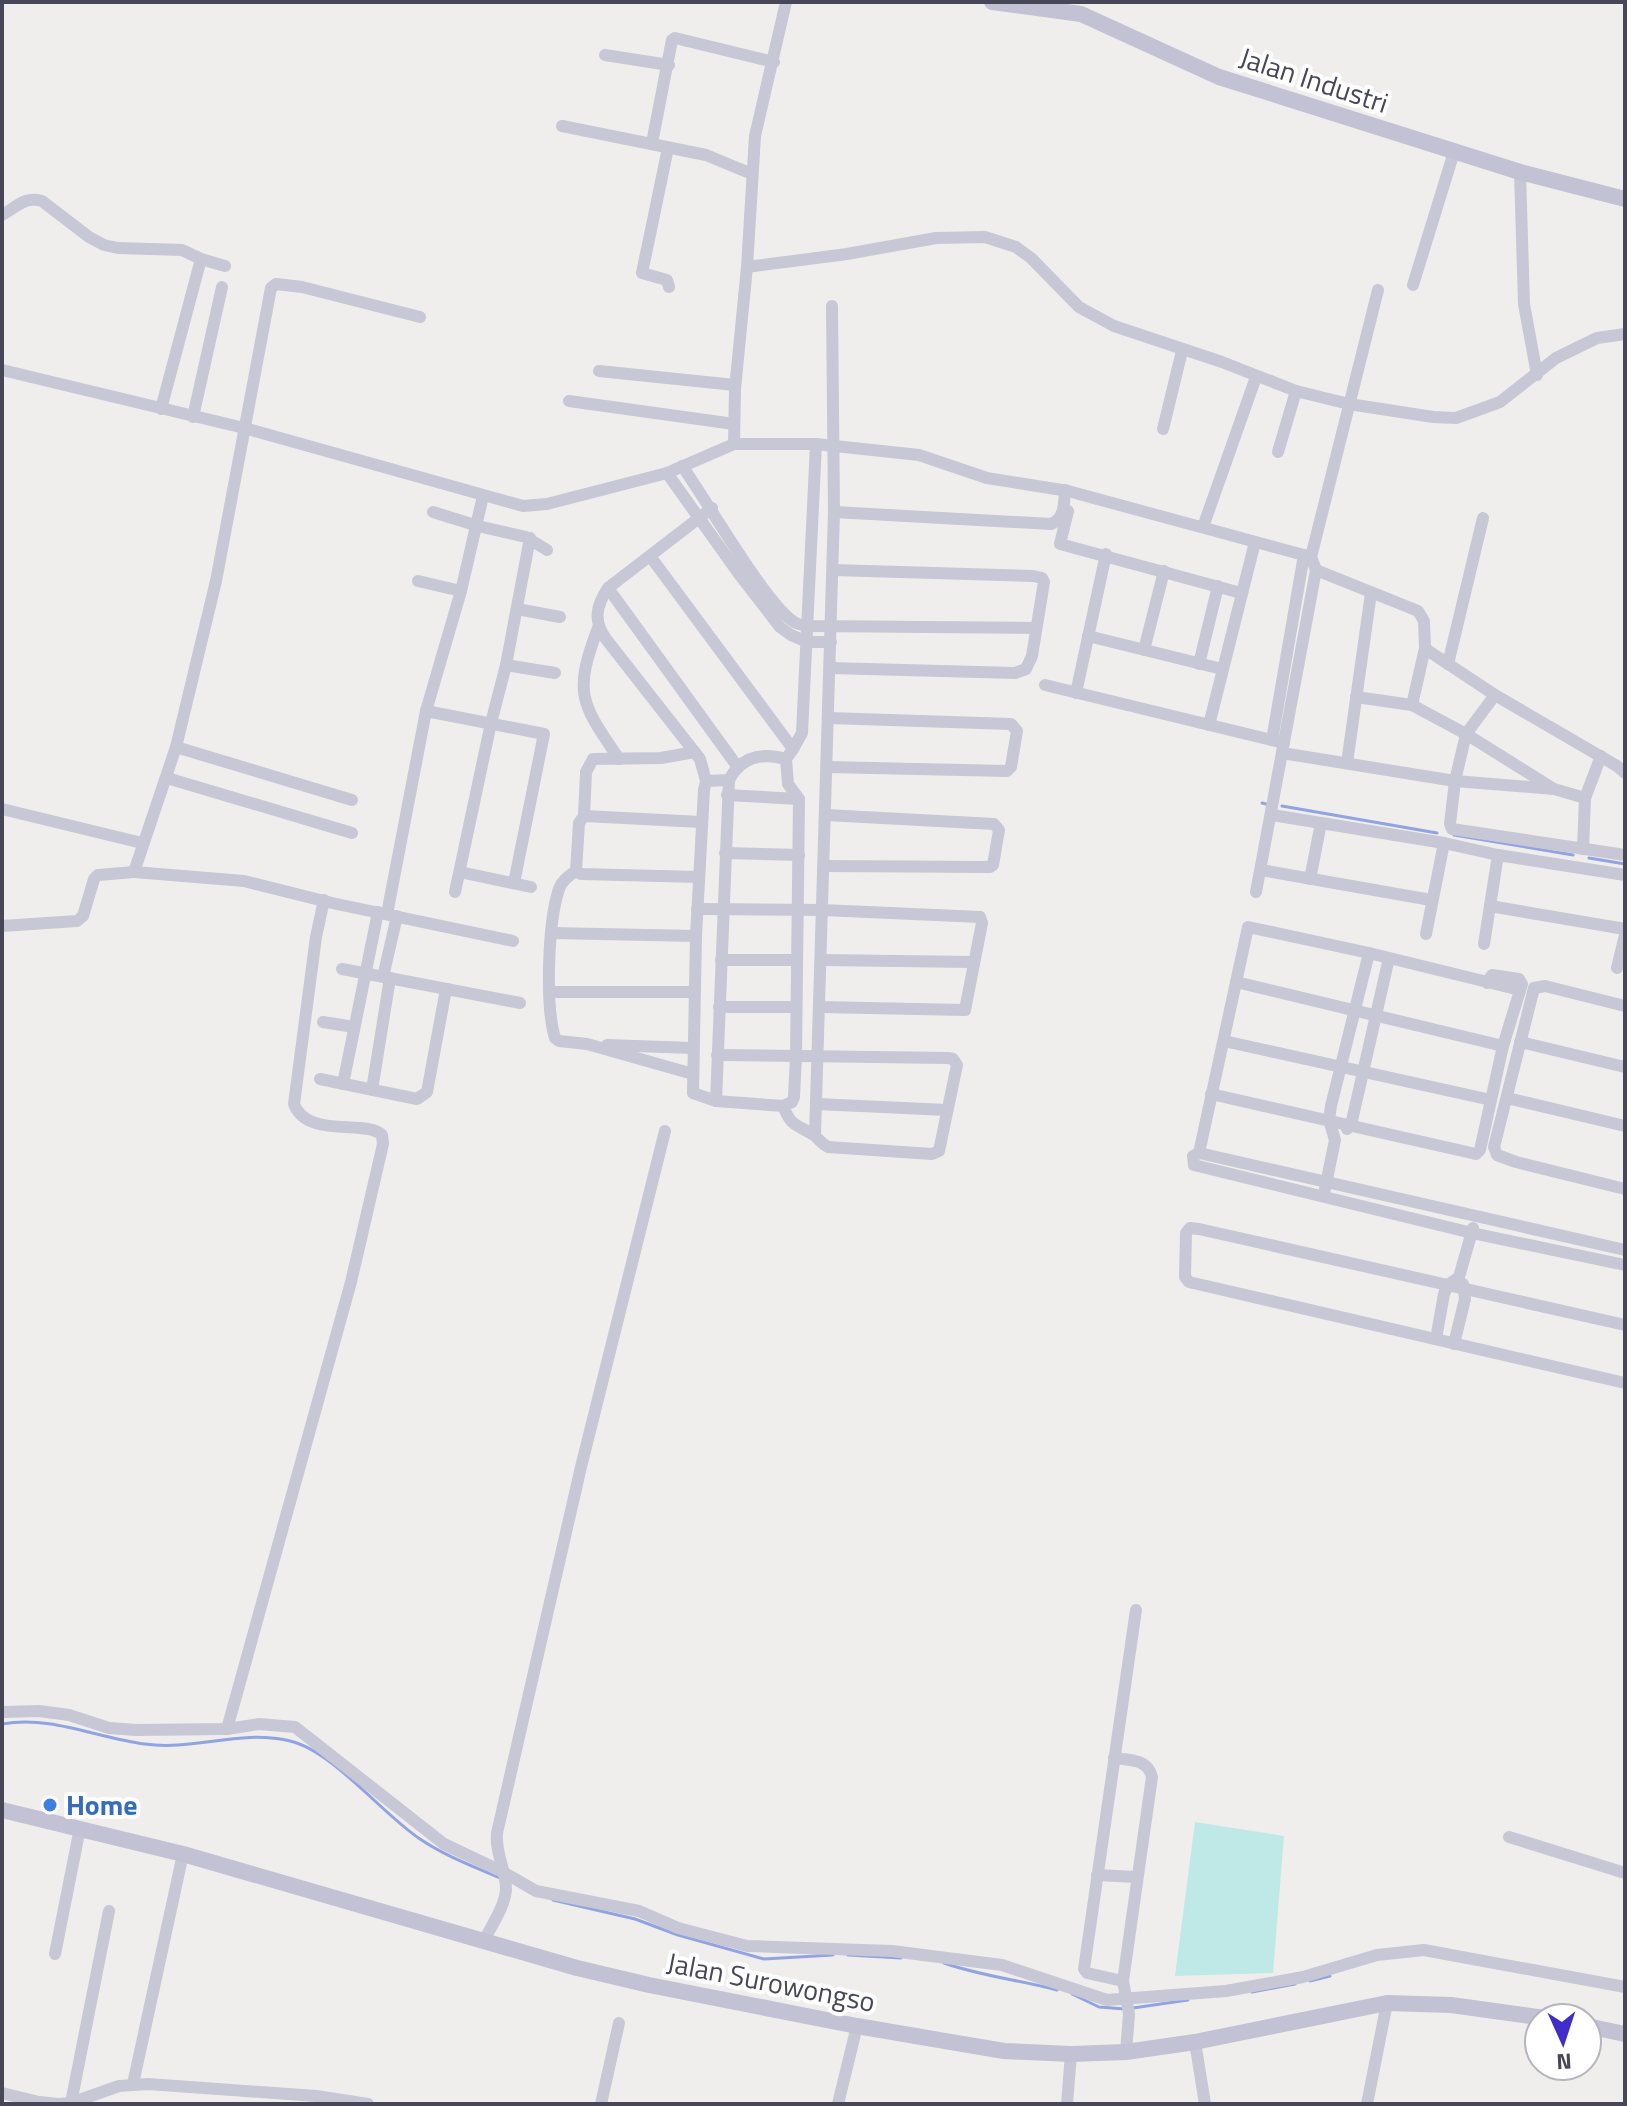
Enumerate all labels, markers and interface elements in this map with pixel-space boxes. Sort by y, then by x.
street label: Jalan Industri [1234,35,1394,124]
place label: Home [66,1783,137,1826]
marker: Home [41,1796,59,1814]
street label: Jalan Surowongso [663,1940,879,2023]
north arrow [1523,2002,1603,2082]
text: N [1556,2045,1573,2079]

